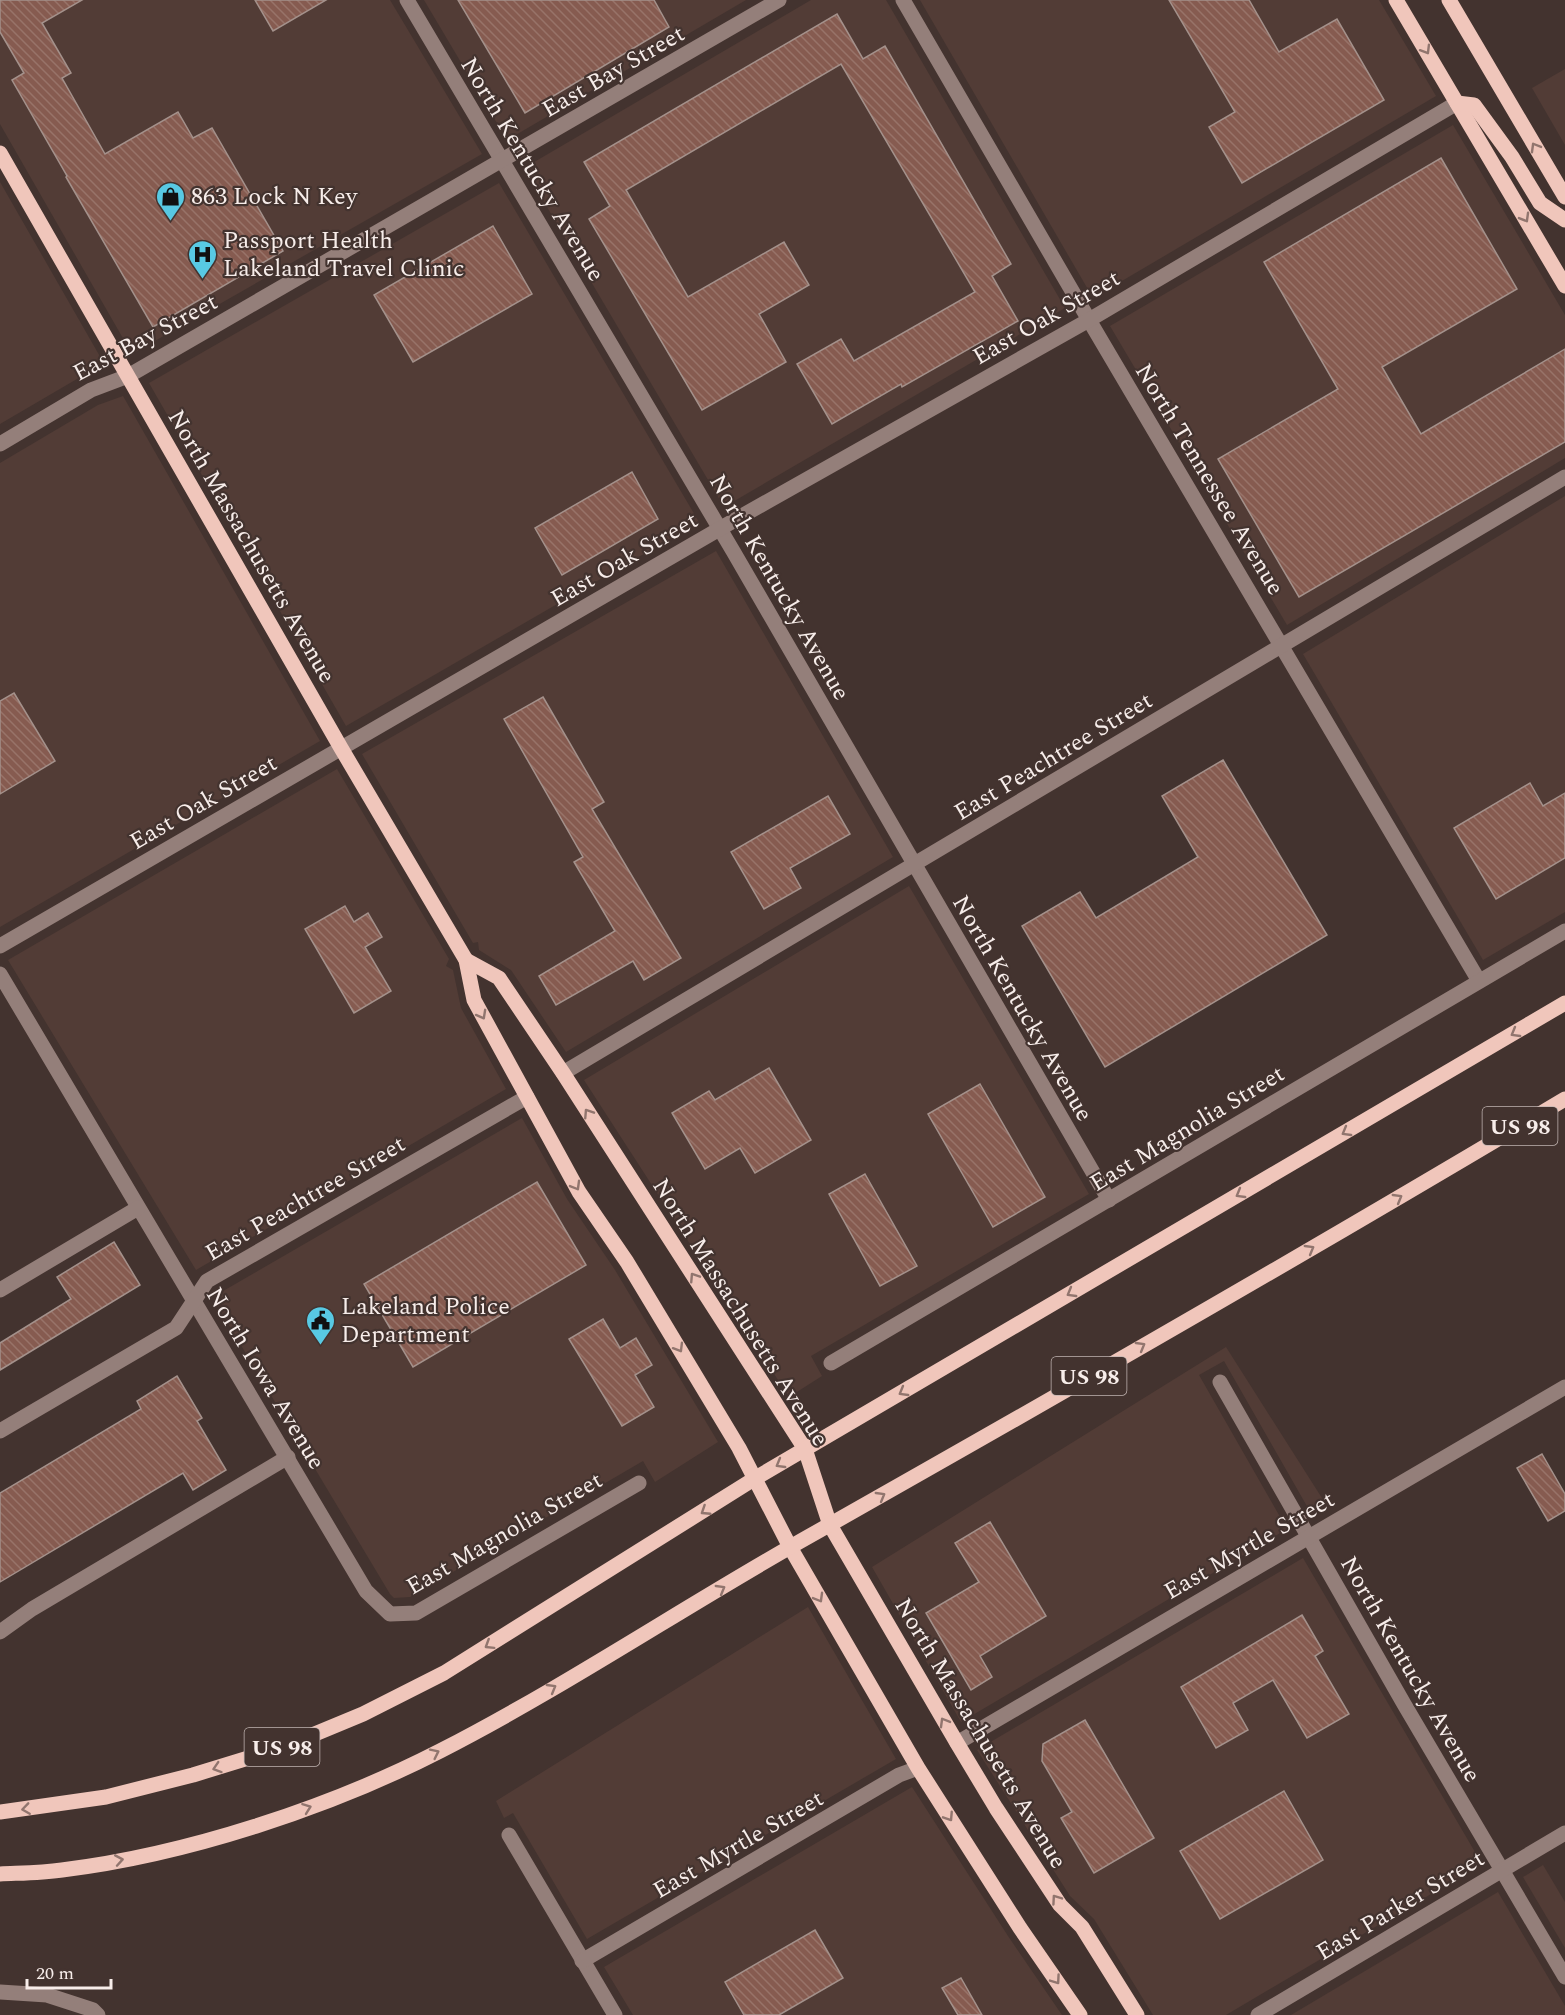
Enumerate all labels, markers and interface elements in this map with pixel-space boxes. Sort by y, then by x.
street label: East Bay Street [535,16,692,127]
one-way arrow [1418,44,1430,54]
street label: North Kentucky Avenue [451,50,614,289]
one-way arrow [1531,142,1543,153]
place label: 863 Lock N Key [191,179,359,215]
shop icon: 863 Lock N Key [154,180,186,222]
one-way arrow [1518,212,1529,222]
place label: Passport Health Lakeland Travel Clinic [223,223,465,287]
hospital icon: Passport Health Lakeland Travel Clinic [186,238,218,280]
street label: East Oak Street [966,261,1127,375]
street label: East Bay Street [66,284,225,391]
street label: North Tennessee Avenue [1125,357,1293,602]
street label: North Massachusetts Avenue [158,403,344,690]
street label: North Kentucky Avenue [700,468,859,707]
street label: East Oak Street [544,503,705,617]
street label: East Peachtree Street [947,683,1160,831]
street label: East Oak Street [123,746,284,860]
street label: North Kentucky Avenue [943,889,1102,1128]
one-way arrow [475,1009,486,1020]
one-way arrow [1510,1026,1521,1037]
street label: East Magnolia Street [1083,1056,1292,1201]
road number: US 98 [1482,1107,1558,1145]
one-way arrow [584,1109,596,1119]
one-way arrow [1342,1124,1352,1136]
street label: East Peachtree Street [199,1127,412,1271]
street label: North Massachusetts Avenue [643,1171,838,1454]
one-way arrow [569,1180,581,1190]
one-way arrow [1235,1187,1246,1199]
one-way arrow [1392,1193,1402,1205]
one-way arrow [1303,1244,1314,1256]
one-way arrow [689,1273,701,1283]
street label: North Iowa Avenue [196,1280,334,1477]
one-way arrow [1067,1286,1078,1298]
place label: Lakeland Police Department [341,1289,510,1353]
public building icon: Lakeland Police Department [304,1304,336,1346]
one-way arrow [672,1342,684,1352]
one-way arrow [1135,1342,1145,1353]
road number: US 98 [1052,1357,1126,1395]
one-way arrow [899,1385,909,1396]
one-way arrow [776,1457,786,1468]
street label: East Magnolia Street [399,1463,610,1605]
street label: East Myrtle Street [1157,1482,1342,1610]
one-way arrow [875,1492,885,1503]
one-way arrow [701,1503,711,1515]
street label: North Kentucky Avenue [1331,1550,1490,1789]
one-way arrow [715,1585,725,1597]
street label: North Massachusetts Avenue [885,1591,1076,1876]
one-way arrow [812,1592,824,1602]
one-way arrow [485,1638,495,1650]
one-way arrow [546,1683,557,1695]
one-way arrow [940,1718,951,1728]
road number: US 98 [244,1728,320,1766]
one-way arrow [428,1749,439,1760]
one-way arrow [212,1761,223,1773]
street label: East Myrtle Street [646,1781,831,1909]
one-way arrow [22,1802,31,1814]
one-way arrow [301,1802,312,1815]
one-way arrow [942,1810,953,1821]
street label: East Parker Street [1309,1841,1492,1971]
one-way arrow [114,1854,124,1867]
one-way arrow [1052,1894,1063,1905]
scale bar [27,1952,111,1990]
text: 20 m [36,1960,74,1987]
one-way arrow [1049,1973,1060,1984]

